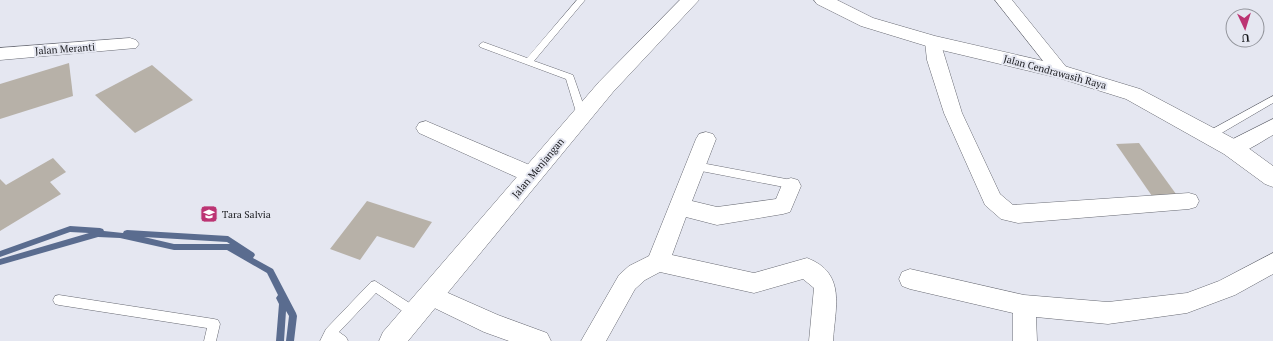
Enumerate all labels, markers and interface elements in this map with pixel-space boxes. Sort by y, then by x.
north arrow [1225,8,1265,48]
text: U [1241,31,1250,45]
street label: Jalan Meranti [35,40,95,58]
street label: Jalan Cendrawasih Raya [1002,52,1108,92]
street label: Jalan Menjangan [509,135,567,201]
school or university icon: Tara Salvia [199,204,219,224]
place label: Tara Salvia [222,208,271,221]

